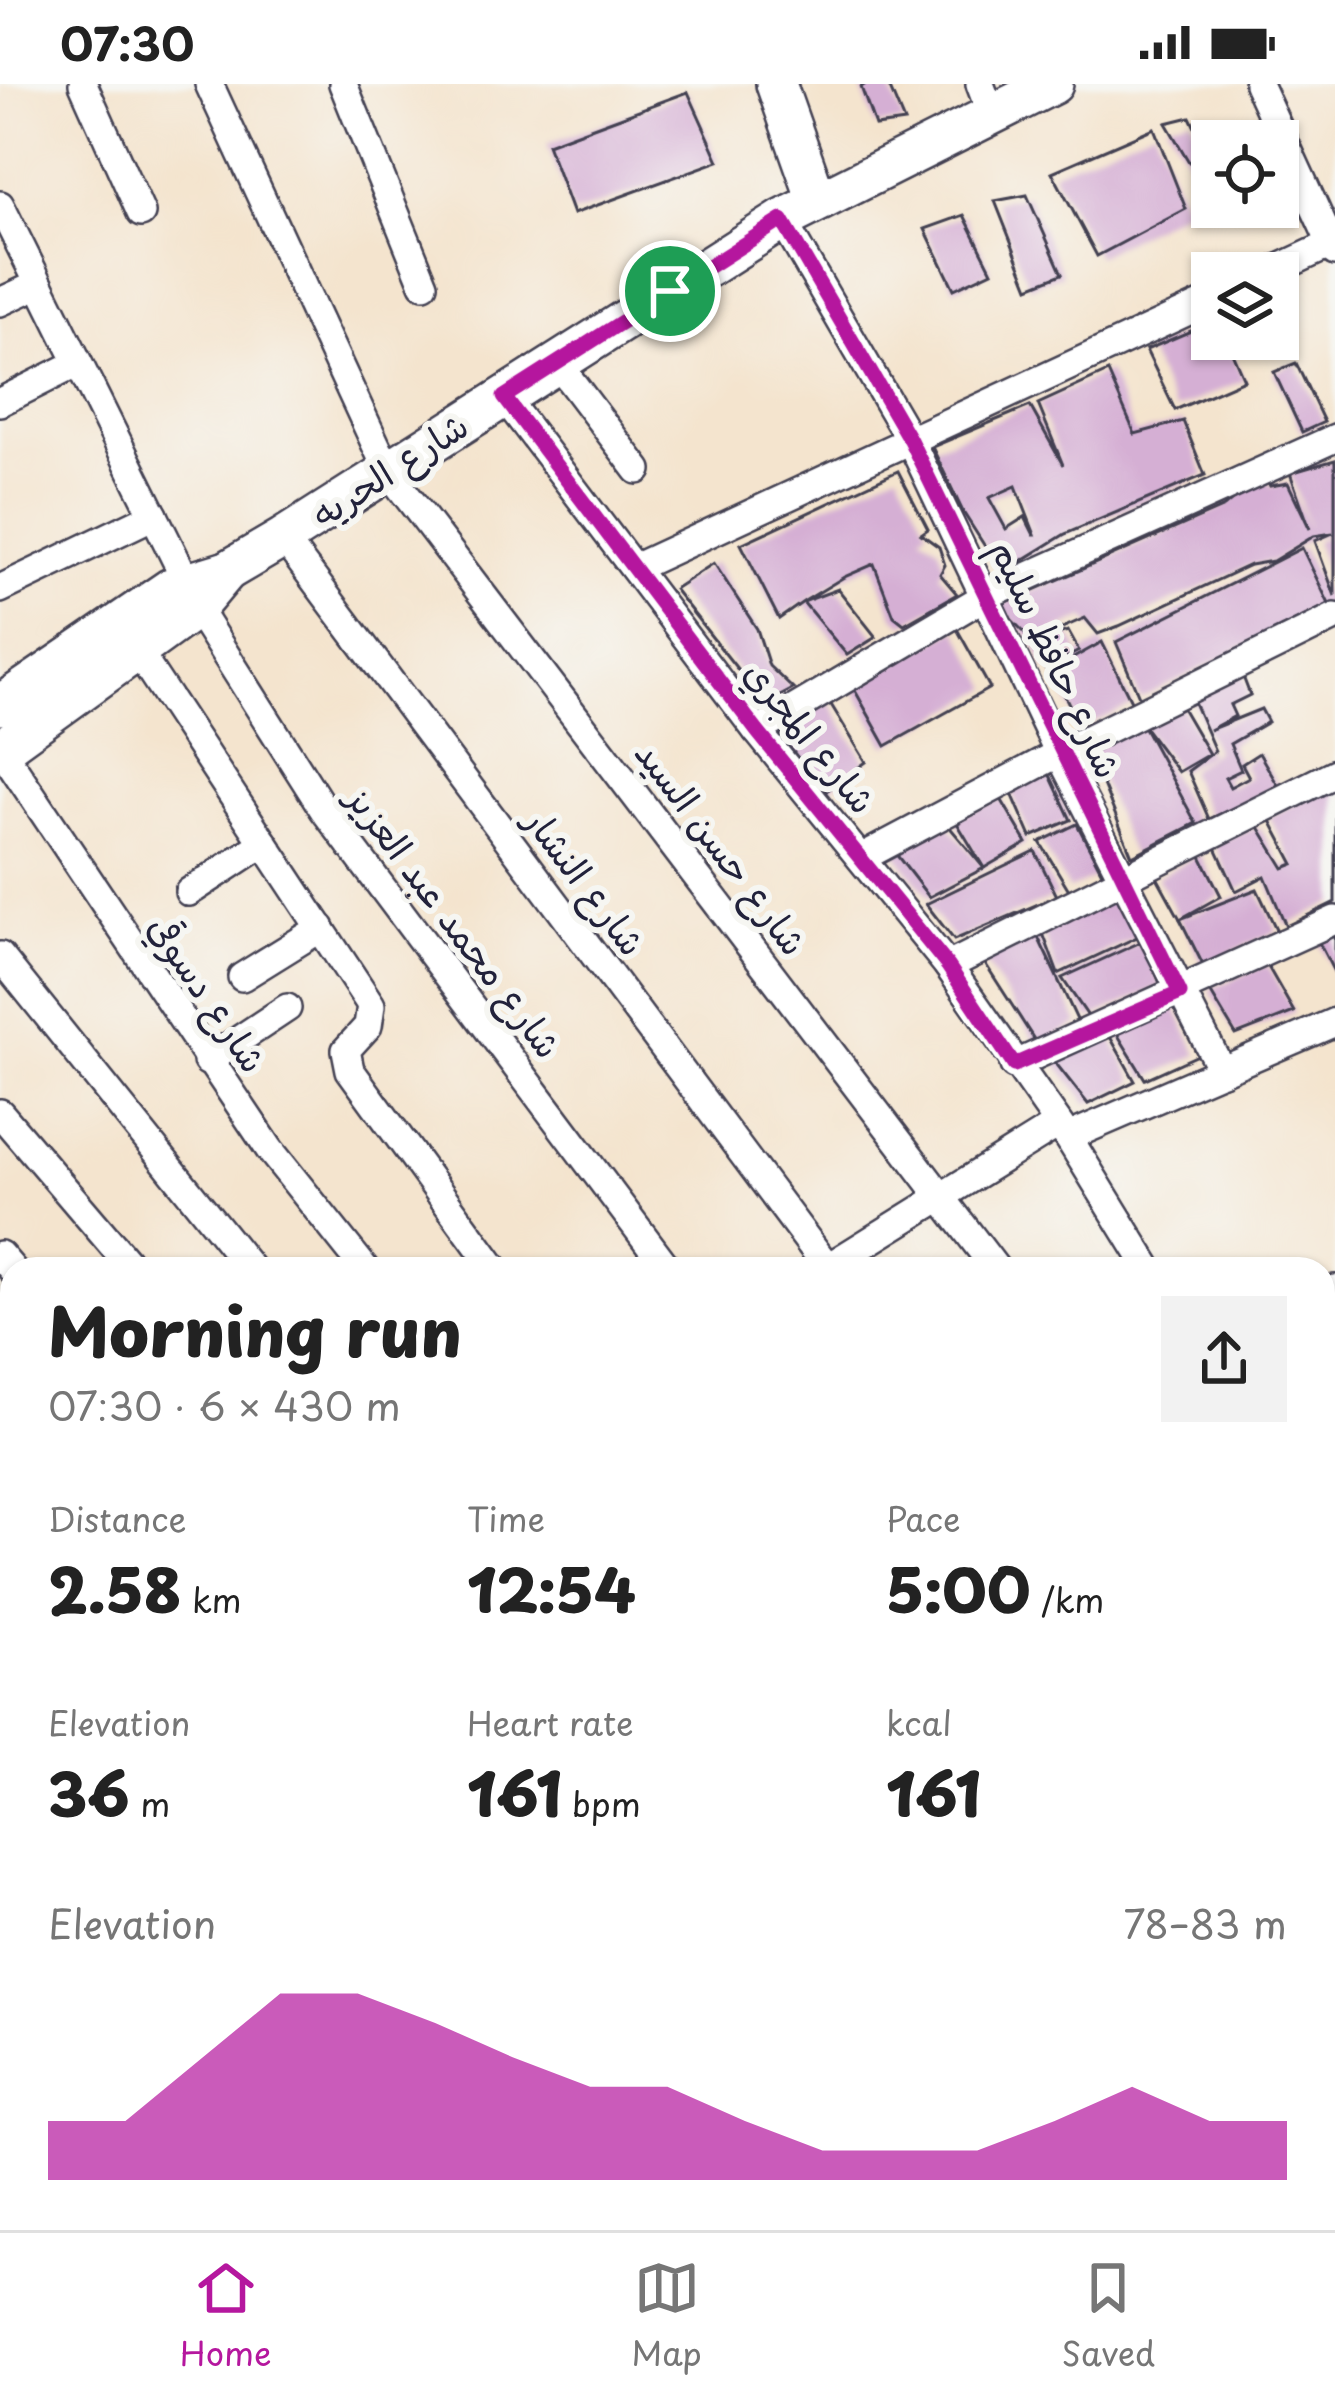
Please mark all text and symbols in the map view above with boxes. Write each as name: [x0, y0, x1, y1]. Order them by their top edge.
text: 07:30: [60, 8, 194, 76]
map controls: [1191, 120, 1299, 360]
button: locate: [1191, 120, 1299, 228]
pin: [619, 240, 721, 342]
button: layers: [1191, 252, 1299, 360]
icon: arrive: [637, 258, 703, 324]
street label: شارع الحريه: [300, 397, 479, 540]
street label: شارع حافظ سليم: [976, 530, 1137, 788]
street label: شارع المجري: [732, 647, 890, 825]
street label: شارع حسن السيد: [623, 728, 822, 966]
street label: شارع محمد عبد العزيز: [332, 771, 576, 1069]
street label: شارع النشار: [511, 793, 660, 967]
street label: شارع دسوقي: [135, 903, 281, 1083]
text: Morning run: [48, 1280, 462, 1379]
button: share: [1161, 1296, 1287, 1422]
text: 07:30 · 6 × 430 m: [48, 1375, 401, 1434]
text: Distance: [48, 1493, 186, 1543]
text: Time: [467, 1493, 545, 1543]
text: Pace: [886, 1493, 960, 1543]
text: 2.58: [48, 1543, 181, 1633]
text: 12:54: [467, 1543, 635, 1633]
text: 5:00: [886, 1543, 1030, 1633]
text: km: [181, 1574, 242, 1624]
text: /km: [1030, 1574, 1104, 1624]
text: Elevation: [48, 1697, 190, 1747]
text: Heart rate: [467, 1697, 634, 1747]
text: kcal: [886, 1697, 952, 1747]
text: 36: [48, 1747, 129, 1837]
text: 161: [467, 1747, 562, 1837]
text: 161: [886, 1747, 981, 1837]
text: m: [129, 1778, 170, 1828]
text: bpm: [562, 1778, 641, 1828]
text: Elevation: [48, 1893, 216, 1952]
text: 78–83 m: [1123, 1893, 1287, 1952]
tab: Home: [180, 2255, 272, 2377]
tab: Map: [631, 2255, 702, 2377]
tab: Saved: [1062, 2255, 1155, 2377]

